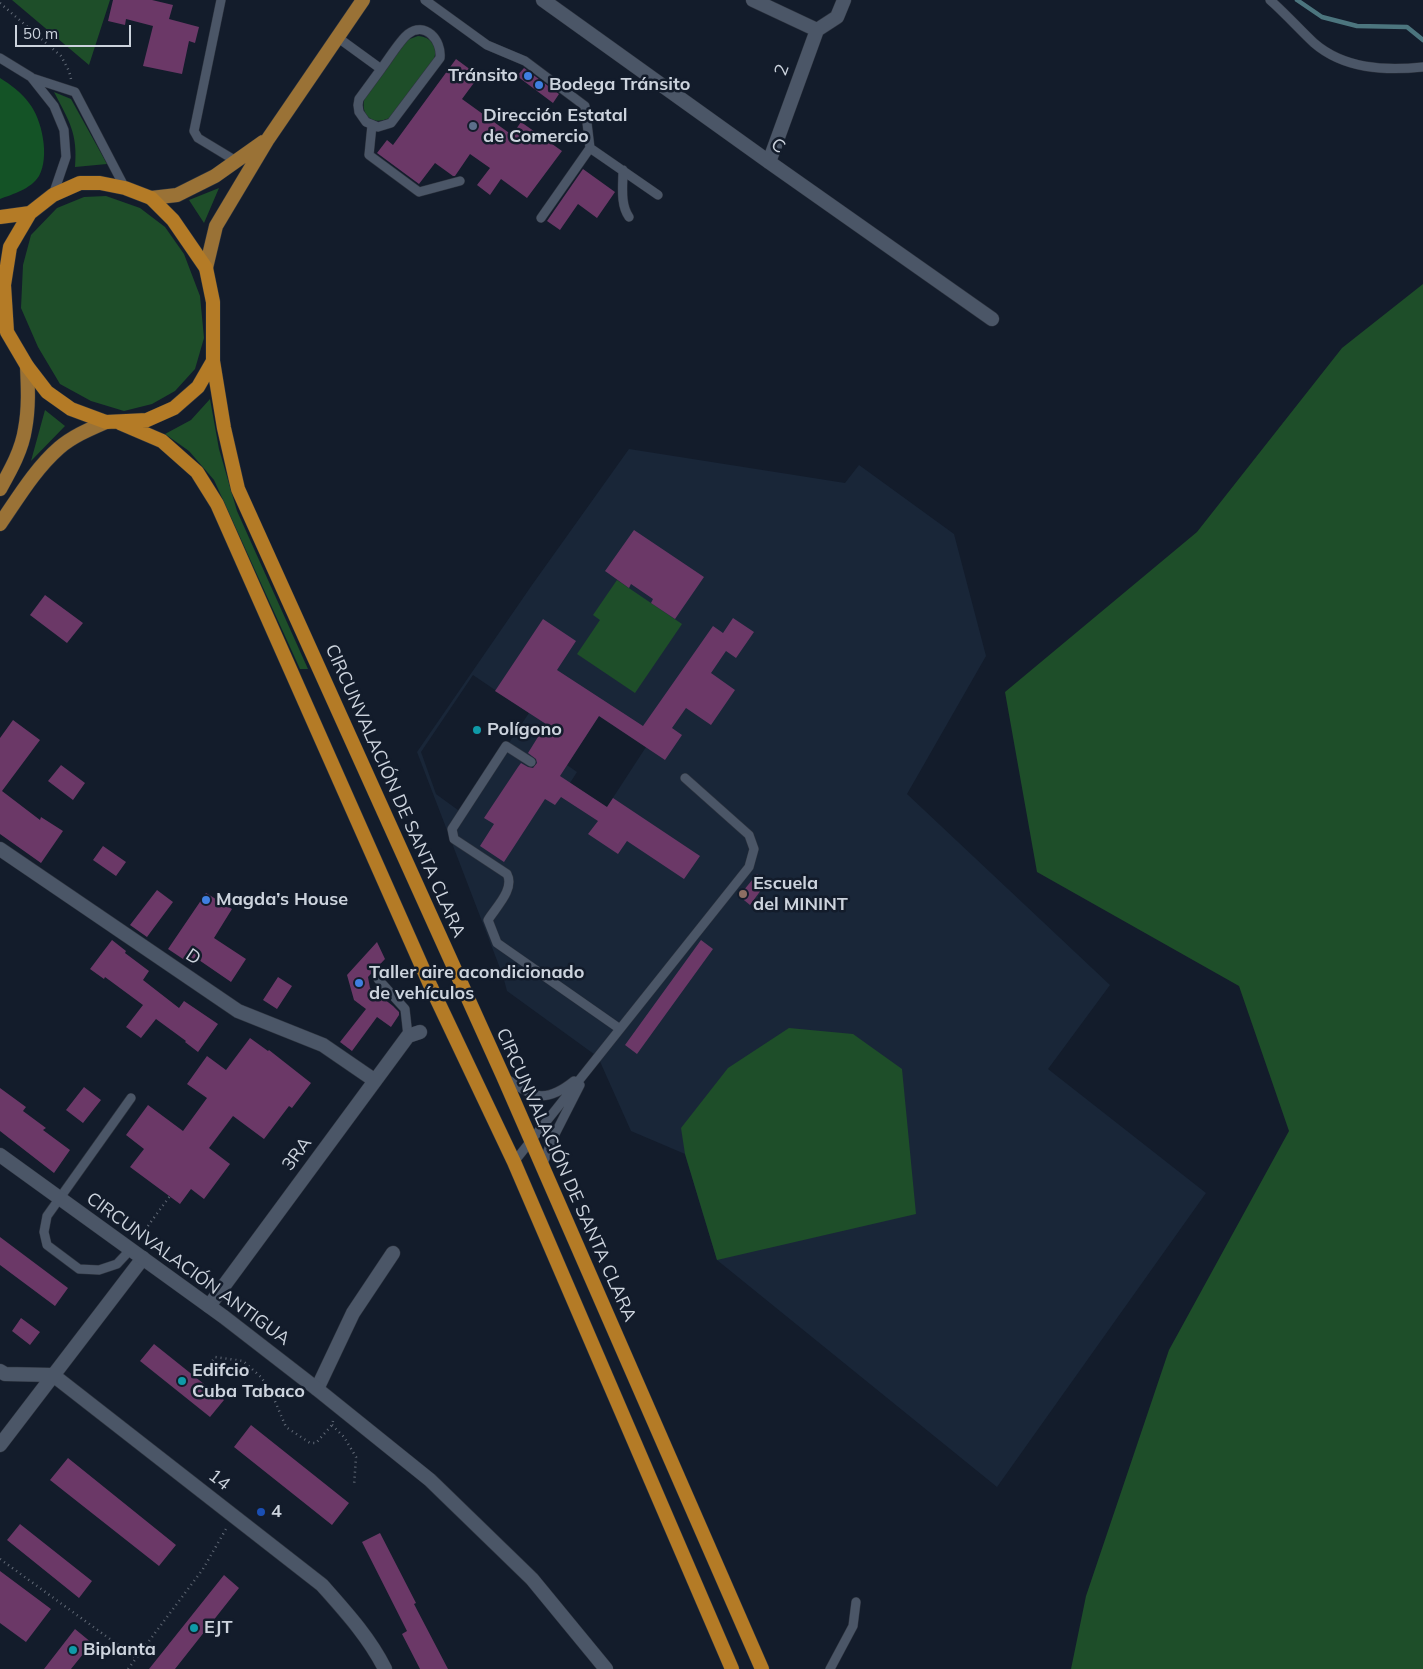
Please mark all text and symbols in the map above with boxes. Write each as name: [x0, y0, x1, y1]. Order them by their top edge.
scale bar: [18, 15, 134, 47]
text: 50 m: [23, 24, 58, 43]
street label: 2: [770, 61, 794, 79]
place label: Tránsito: [448, 65, 518, 87]
marker: Tránsito: [522, 70, 534, 82]
place label: Bodega Tránsito: [549, 74, 690, 96]
marker: Bodega Tránsito: [533, 79, 545, 91]
place label: Dirección Estatal de Comercio: [483, 105, 628, 148]
marker: Dirección Estatal de Comercio: [467, 120, 479, 132]
street label: C: [767, 134, 789, 158]
street label: CIRCUNVALACIÓN DE SANTA CLARA: [320, 641, 470, 941]
place label: Polígono: [487, 719, 562, 741]
marker: Polígono: [471, 724, 483, 736]
place label: Escuela del MININT: [753, 873, 848, 916]
marker: Escuela del MININT: [737, 888, 749, 900]
place label: Magda’s House: [216, 889, 348, 911]
marker: Magda’s House: [200, 894, 212, 906]
street label: D: [181, 944, 205, 970]
place label: Taller aire acondicionado de vehículos: [369, 962, 584, 1004]
marker: Taller aire acondicionado de vehículos: [353, 977, 365, 989]
street label: CIRCUNVALACIÓN DE SANTA CLARA: [491, 1025, 641, 1325]
street label: 3RA: [278, 1133, 316, 1175]
street label: CIRCUNVALACIÓN ANTIGUA: [82, 1188, 294, 1350]
place label: Edifcio Cuba Tabaco: [192, 1360, 305, 1402]
marker: Edifcio Cuba Tabaco: [176, 1375, 188, 1387]
street label: 14: [204, 1465, 234, 1495]
place label: 4: [271, 1501, 282, 1523]
marker: 4: [255, 1506, 267, 1518]
place label: EJT: [204, 1617, 233, 1639]
marker: EJT: [188, 1622, 200, 1634]
place label: Biplanta: [83, 1639, 156, 1661]
marker: Biplanta: [67, 1644, 79, 1656]

